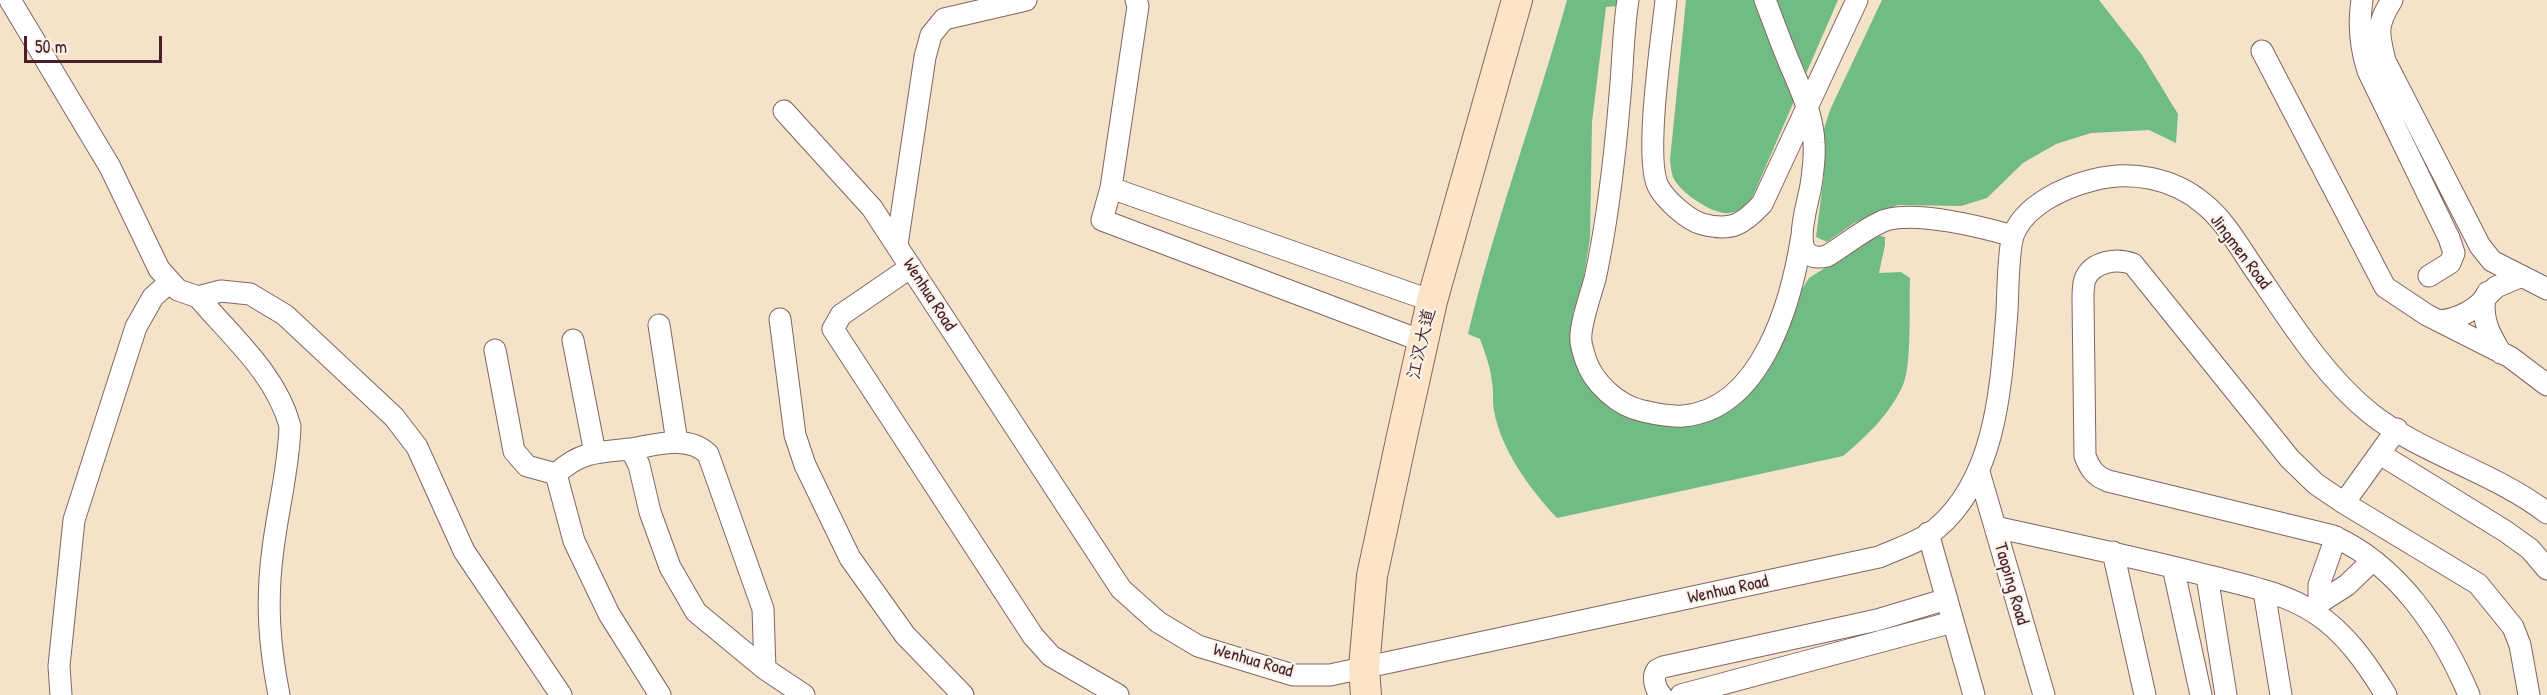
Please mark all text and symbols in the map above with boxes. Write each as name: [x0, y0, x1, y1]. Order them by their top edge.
scale bar: [27, 24, 165, 62]
text: 50 m: [35, 34, 67, 59]
street label: Jingmen Road: [2205, 210, 2275, 294]
street label: Wenhua Road: [898, 255, 960, 335]
street label: 江汉大道: [1403, 306, 1441, 382]
street label: Taoping Road: [1989, 541, 2033, 627]
street label: Wenhua Road: [1686, 571, 1770, 609]
street label: Wenhua Road: [1211, 639, 1295, 683]

